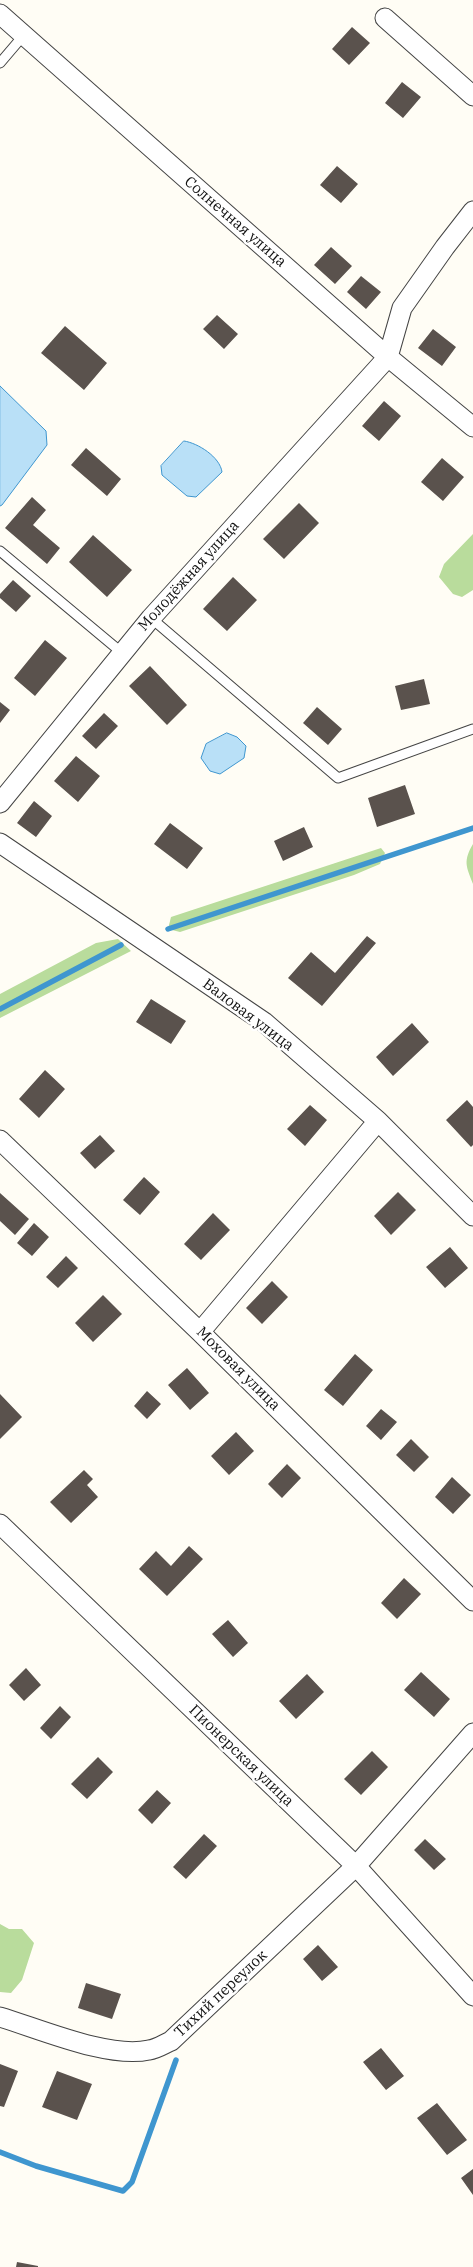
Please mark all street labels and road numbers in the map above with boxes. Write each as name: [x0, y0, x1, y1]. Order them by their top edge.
street label: Солнечная улица: [180, 173, 290, 271]
street label: Молодёжная улица: [135, 517, 243, 635]
street label: Валовая улица: [199, 975, 297, 1055]
street label: Моховая улица: [192, 1323, 284, 1415]
street label: Пионерская улица: [185, 1701, 297, 1811]
street label: Тихий переулок: [171, 1947, 271, 2041]

